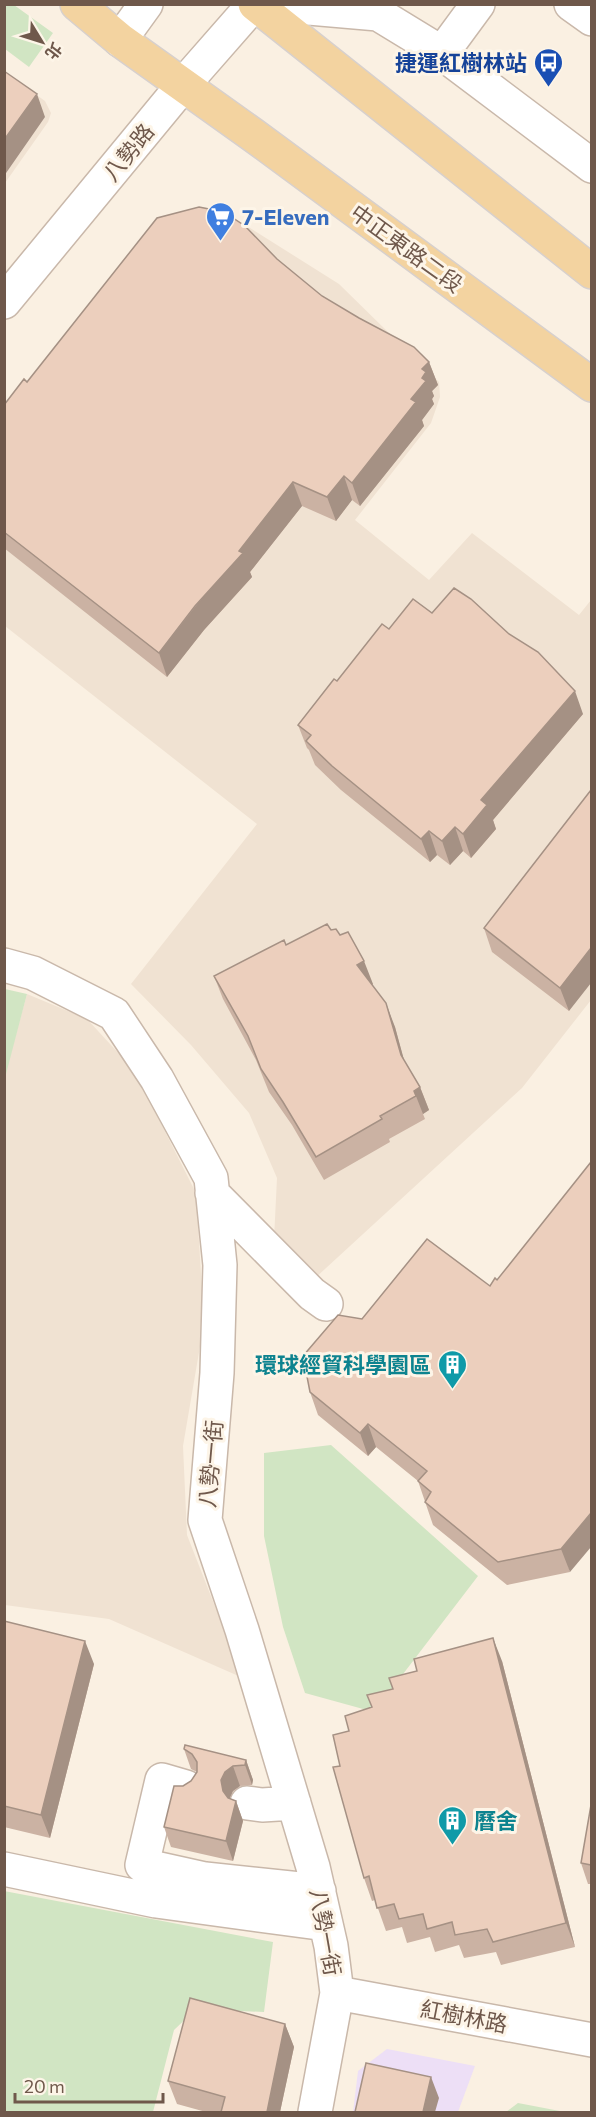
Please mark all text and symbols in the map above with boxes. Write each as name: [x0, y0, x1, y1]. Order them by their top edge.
north arrow: [12, 12, 72, 72]
text: 北: [42, 39, 67, 64]
bus stop icon: 捷運紅樹林站: [532, 46, 564, 88]
place label: 捷運紅樹林站: [395, 49, 527, 76]
street label: 八勢路: [97, 118, 159, 186]
street label: 中正東路二段: [346, 198, 468, 298]
supermarket icon: 7-Eleven: [205, 200, 237, 242]
place label: 7-Eleven: [242, 203, 330, 230]
building icon: 環球經貿科學園區: [436, 1348, 468, 1390]
place label: 環球經貿科學園區: [255, 1351, 431, 1378]
street label: 八勢一街: [193, 1419, 227, 1509]
building icon: 曆舍: [437, 1804, 469, 1846]
place label: 曆舍: [474, 1807, 518, 1834]
street label: 八勢一街: [305, 1886, 347, 1978]
street label: 紅樹林路: [418, 1994, 510, 2038]
scale bar: [15, 2066, 164, 2104]
text: 20 m: [24, 2075, 65, 2097]

